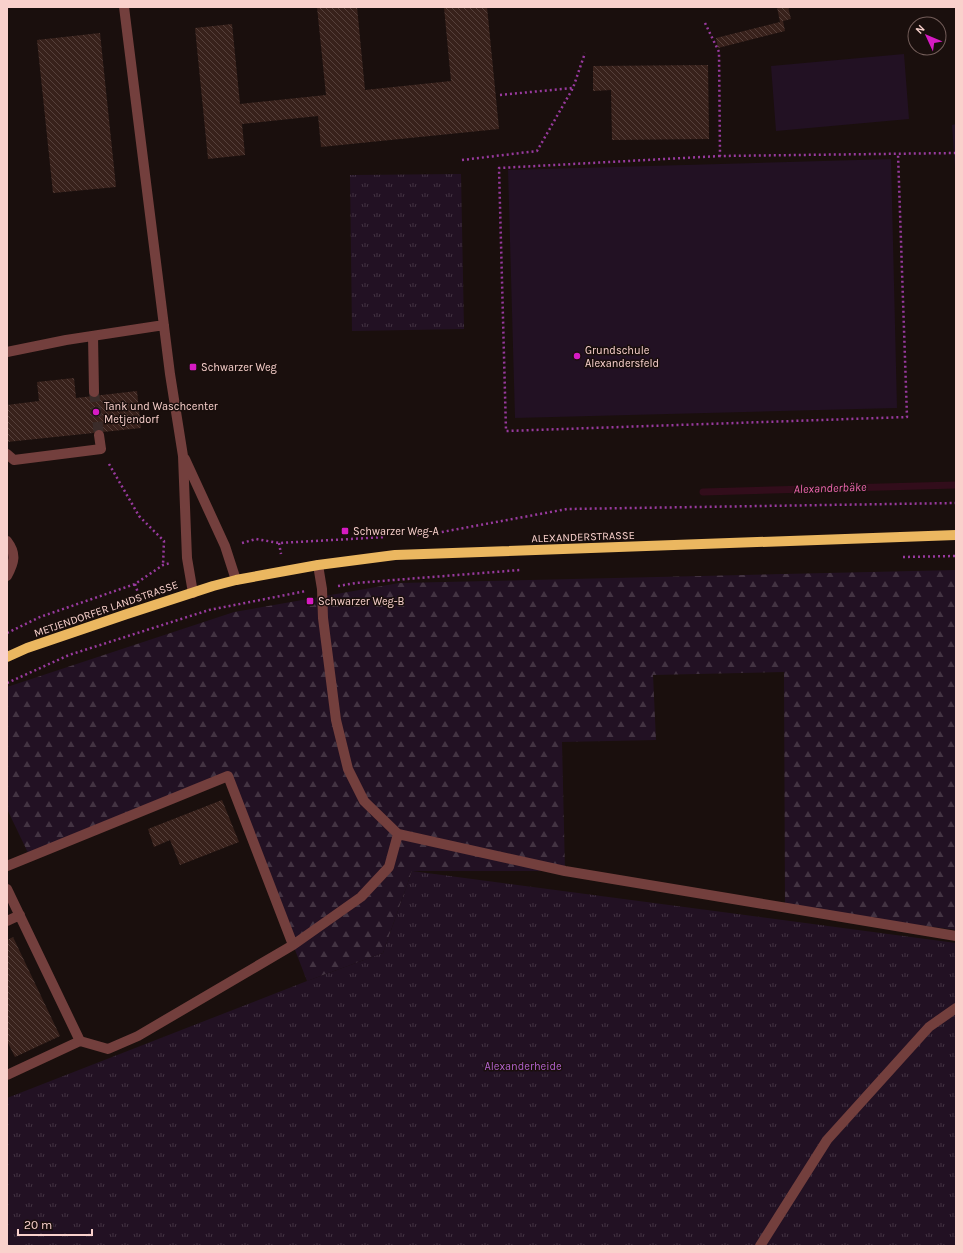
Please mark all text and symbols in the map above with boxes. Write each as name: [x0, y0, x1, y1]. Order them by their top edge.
north arrow: [907, 16, 947, 56]
text: N: [913, 22, 928, 37]
place label: Grundschule Alexandersfeld: [585, 344, 659, 370]
marker: Grundschule Alexandersfeld: [572, 351, 582, 361]
place label: Schwarzer Weg: [201, 361, 278, 374]
marker: Schwarzer Weg: [188, 362, 198, 372]
place label: Tank und Waschcenter Metjendorf: [104, 400, 218, 426]
marker: Tank und Waschcenter Metjendorf: [91, 407, 101, 417]
water label: Alexanderbäke: [793, 480, 867, 496]
place label: Schwarzer Weg-A: [353, 525, 440, 538]
marker: Schwarzer Weg-A: [340, 526, 350, 536]
street label: ALEXANDERSTRASSE: [531, 529, 635, 545]
street label: METJENDORFER LANDSTRASSE: [32, 578, 180, 640]
place label: Schwarzer Weg-B: [318, 595, 405, 608]
marker: Schwarzer Weg-B: [305, 596, 315, 606]
park label: Alexanderheide: [484, 1060, 562, 1073]
scale bar: [18, 1211, 92, 1237]
text: 20 m: [24, 1218, 52, 1232]

